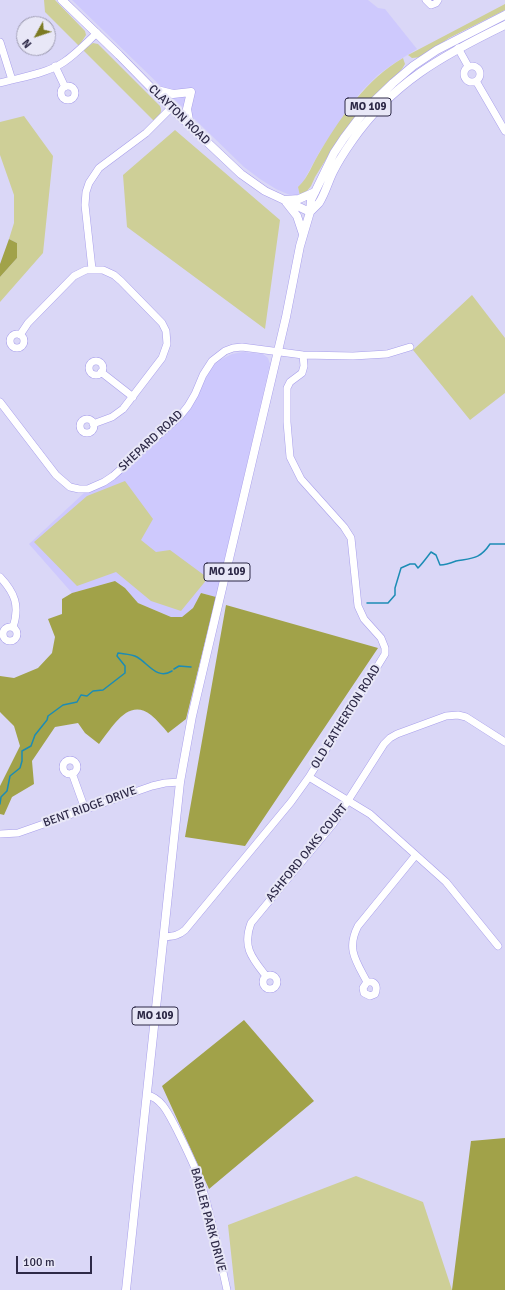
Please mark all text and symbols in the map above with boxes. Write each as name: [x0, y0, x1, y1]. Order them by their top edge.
north arrow: [16, 16, 56, 56]
text: N: [20, 36, 35, 51]
street label: CLAYTON ROAD: [145, 82, 213, 148]
road number: MO 109: [345, 98, 391, 116]
street label: SHEPARD ROAD: [116, 408, 186, 474]
road number: MO 109: [204, 563, 250, 581]
street label: OLD EATHERTON ROAD: [308, 662, 384, 772]
street label: BENT RIDGE DRIVE: [41, 783, 139, 831]
street label: ASHFORD OAKS COURT: [263, 801, 351, 905]
road number: MO 109: [132, 1007, 178, 1025]
street label: BABLER PARK DRIVE: [187, 1166, 229, 1274]
scale bar: [18, 1248, 94, 1274]
text: 100 m: [23, 1255, 55, 1270]

